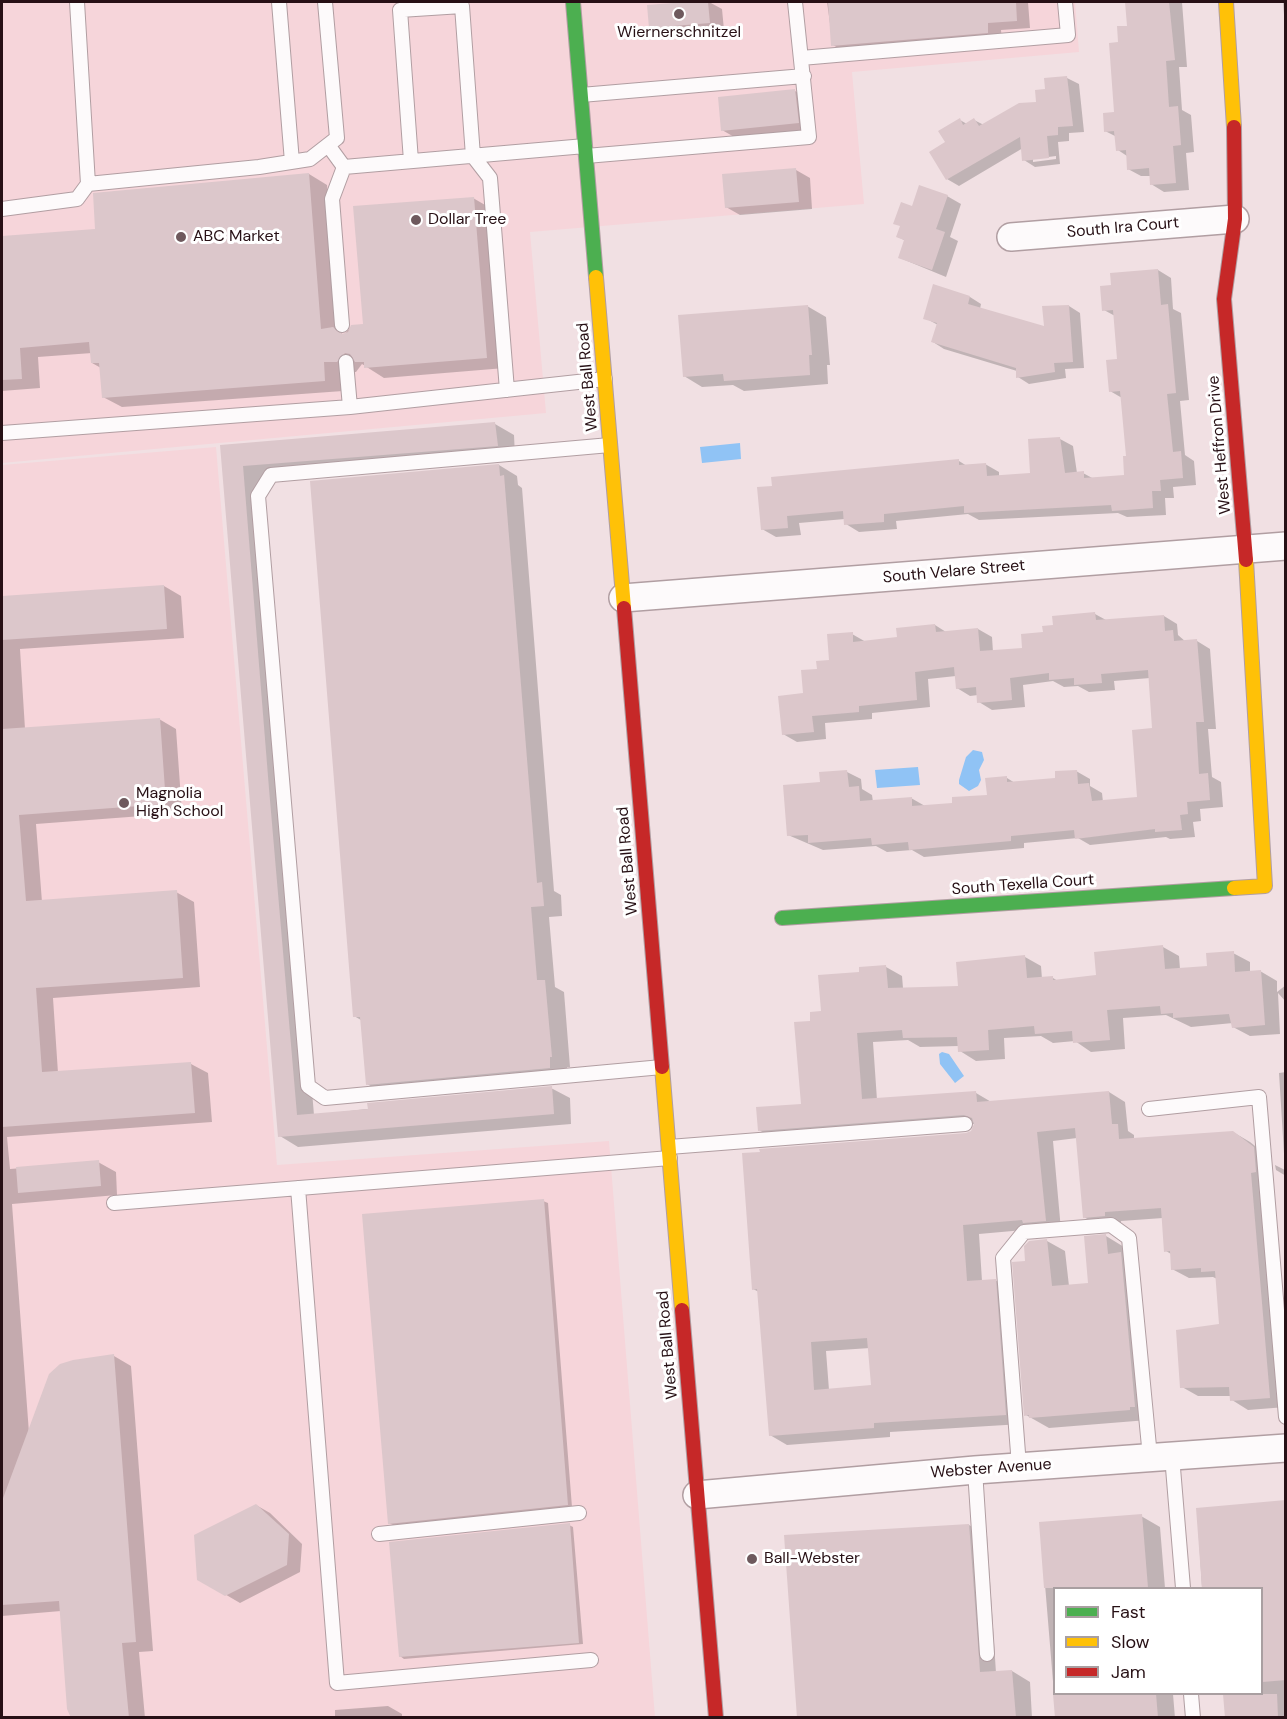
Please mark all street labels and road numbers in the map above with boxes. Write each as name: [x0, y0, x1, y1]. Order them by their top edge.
street label: South Ira Court: [1066, 214, 1180, 242]
street label: West Ball Road: [574, 322, 602, 432]
street label: West Heffron Drive: [1204, 375, 1236, 515]
street label: South Velare Street: [882, 556, 1026, 588]
street label: West Ball Road: [614, 806, 642, 916]
street label: South Texella Court: [951, 870, 1095, 900]
street label: West Ball Road: [654, 1290, 682, 1400]
street label: Webster Avenue: [930, 1455, 1052, 1483]

